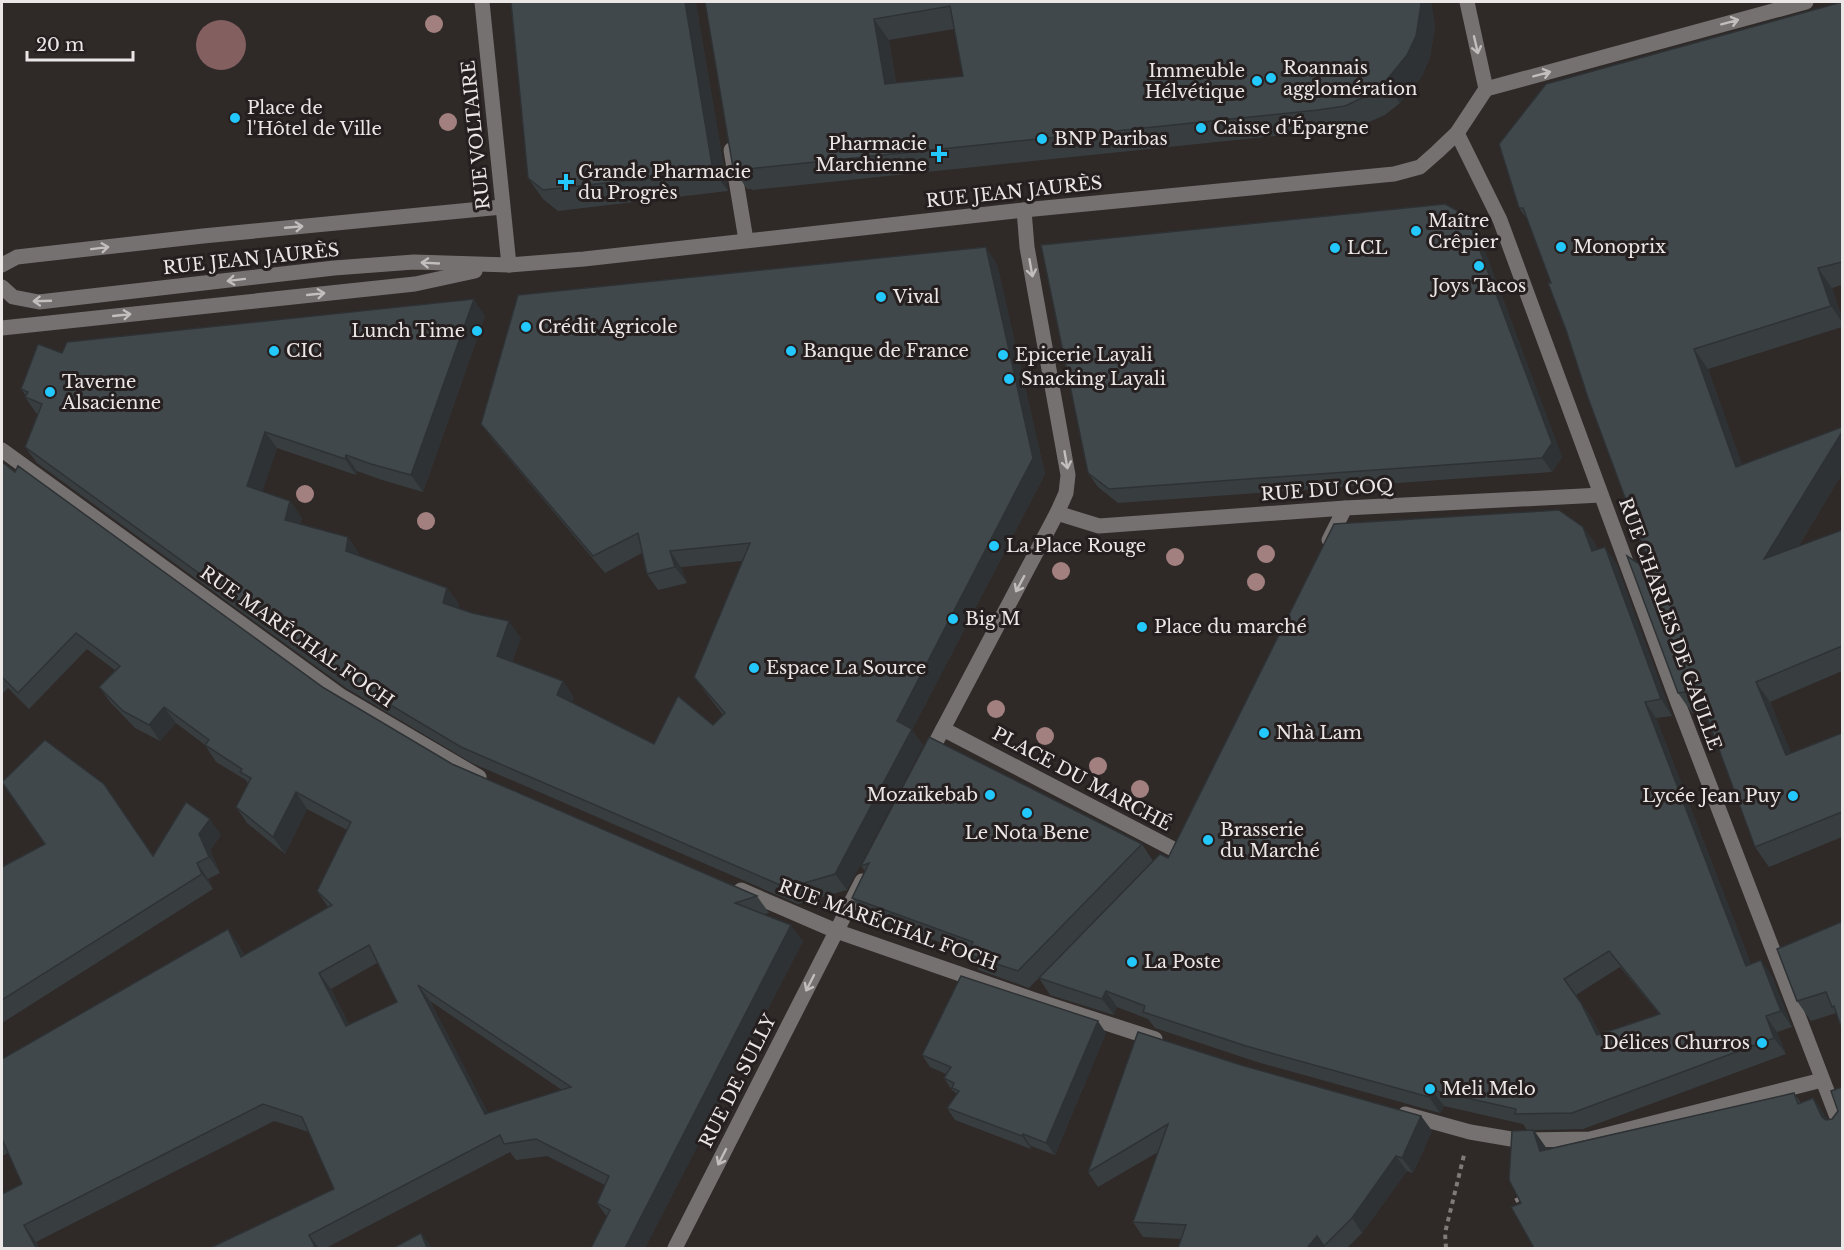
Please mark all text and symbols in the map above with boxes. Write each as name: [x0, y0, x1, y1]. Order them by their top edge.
one-way arrow: [1720, 16, 1739, 28]
scale bar: [27, 24, 134, 62]
text: 20 m: [36, 34, 84, 56]
one-way arrow: [1470, 35, 1482, 54]
place label: Roannais agglomération: [1283, 57, 1417, 100]
street label: RUE VOLTAIRE: [457, 59, 495, 211]
place label: Immeuble Hélvétique: [1145, 60, 1245, 103]
one-way arrow: [1532, 68, 1551, 80]
marker: Roannais agglomération: [1264, 71, 1278, 85]
marker: Immeuble Hélvétique: [1250, 74, 1264, 88]
place label: Place de l'Hôtel de Ville: [247, 97, 382, 140]
marker: Place de l'Hôtel de Ville: [228, 111, 242, 125]
place label: Caisse d'Épargne: [1213, 116, 1369, 139]
marker: Caisse d'Épargne: [1194, 121, 1208, 135]
place label: BNP Paribas: [1054, 128, 1168, 150]
marker: BNP Paribas: [1035, 132, 1049, 146]
place label: Pharmacie Marchienne: [815, 133, 927, 176]
marker: Pharmacie Marchienne: [932, 147, 946, 161]
place label: Grande Pharmacie du Progrès: [578, 161, 751, 204]
street label: RUE JEAN JAURÈS: [924, 171, 1103, 212]
marker: Grande Pharmacie du Progrès: [559, 175, 573, 189]
place label: Maître Crêpier: [1428, 210, 1499, 253]
one-way arrow: [283, 221, 303, 232]
marker: Maître Crêpier: [1409, 224, 1423, 238]
place label: Monoprix: [1573, 236, 1666, 258]
place label: LCL: [1347, 237, 1388, 259]
street label: RUE JEAN JAURÈS: [161, 238, 340, 279]
marker: Monoprix: [1554, 240, 1568, 254]
marker: LCL: [1328, 241, 1342, 255]
one-way arrow: [89, 242, 109, 253]
one-way arrow: [420, 257, 440, 268]
one-way arrow: [1025, 257, 1036, 277]
marker: Joys Tacos: [1472, 259, 1486, 273]
one-way arrow: [226, 274, 246, 285]
place label: Joys Tacos: [1430, 275, 1526, 297]
place label: Vival: [892, 286, 940, 308]
one-way arrow: [306, 289, 326, 300]
marker: Vival: [874, 290, 888, 304]
one-way arrow: [33, 295, 53, 307]
one-way arrow: [112, 309, 132, 320]
place label: Crédit Agricole: [538, 316, 678, 338]
place label: Lunch Time: [351, 320, 465, 342]
marker: Crédit Agricole: [519, 320, 533, 334]
marker: Lunch Time: [470, 324, 484, 338]
place label: CIC: [286, 340, 322, 362]
place label: Banque de France: [803, 340, 969, 362]
marker: CIC: [267, 344, 281, 358]
marker: Banque de France: [784, 344, 798, 358]
place label: Epicerie Layali: [1015, 344, 1153, 366]
marker: Epicerie Layali: [996, 348, 1010, 362]
place label: Snacking Layali: [1021, 368, 1166, 390]
place label: Taverne Alsacienne: [61, 371, 161, 414]
marker: Snacking Layali: [1002, 372, 1016, 386]
marker: Taverne Alsacienne: [43, 385, 57, 399]
one-way arrow: [1061, 449, 1072, 469]
street label: RUE DU COQ: [1260, 474, 1394, 506]
street label: RUE CHARLES DE GAULLE: [1614, 495, 1726, 753]
place label: La Place Rouge: [1006, 535, 1146, 557]
marker: La Place Rouge: [987, 539, 1001, 553]
street label: RUE MARÉCHAL FOCH: [196, 561, 399, 712]
one-way arrow: [1014, 574, 1025, 592]
place label: Big M: [965, 608, 1020, 630]
marker: Big M: [946, 612, 960, 626]
place label: Place du marché: [1154, 616, 1307, 638]
marker: Place du marché: [1135, 620, 1149, 634]
place label: Espace La Source: [766, 657, 926, 679]
marker: Espace La Source: [747, 661, 761, 675]
street label: PLACE DU MARCHÉ: [989, 722, 1176, 836]
place label: Nhà Lam: [1276, 722, 1362, 744]
marker: Nhà Lam: [1257, 726, 1271, 740]
place label: Mozaïkebab: [867, 784, 978, 806]
place label: Lycée Jean Puy: [1642, 785, 1781, 807]
marker: Mozaïkebab: [983, 788, 997, 802]
marker: Lycée Jean Puy: [1786, 789, 1800, 803]
marker: Le Nota Bene: [1020, 806, 1034, 820]
place label: Brasserie du Marché: [1220, 819, 1320, 862]
place label: Le Nota Bene: [965, 822, 1089, 844]
marker: Brasserie du Marché: [1201, 833, 1215, 847]
street label: RUE MARÉCHAL FOCH: [776, 874, 1001, 975]
place label: La Poste: [1144, 951, 1221, 973]
marker: La Poste: [1125, 955, 1139, 969]
one-way arrow: [804, 974, 816, 991]
street label: RUE DE SULLY: [695, 1010, 781, 1151]
place label: Délices Churros: [1603, 1032, 1750, 1054]
marker: Délices Churros: [1755, 1036, 1769, 1050]
place label: Meli Melo: [1442, 1078, 1536, 1100]
marker: Meli Melo: [1423, 1082, 1437, 1096]
one-way arrow: [715, 1147, 727, 1165]

